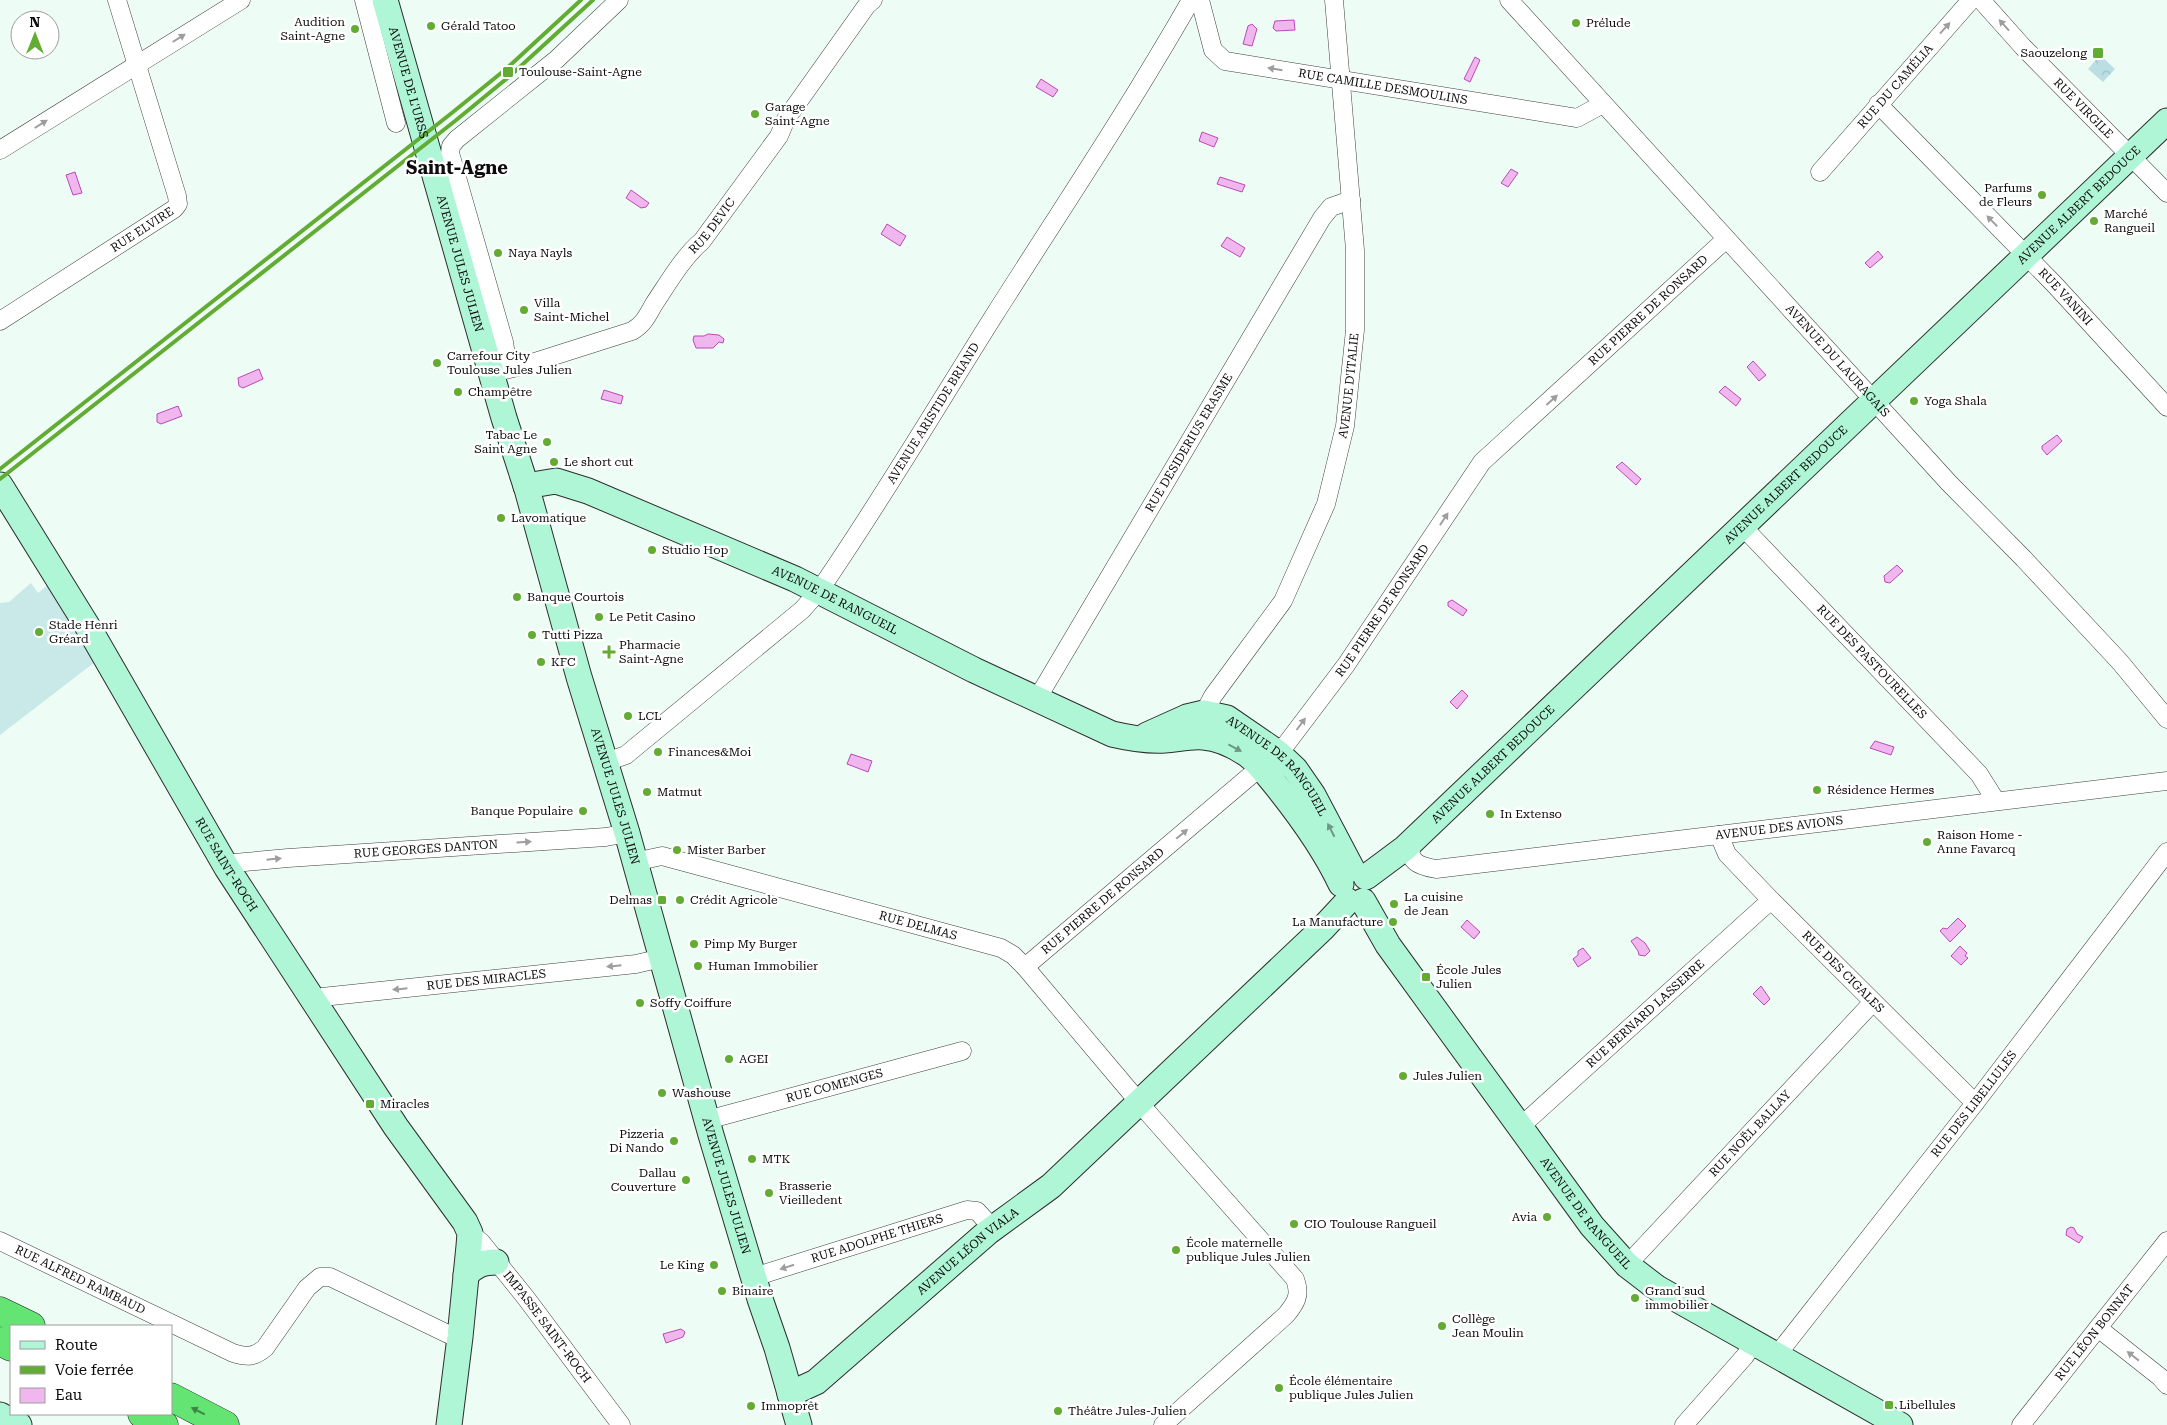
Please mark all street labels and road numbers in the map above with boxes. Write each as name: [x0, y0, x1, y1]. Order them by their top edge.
street label: AVENUE DE L'URSS: [386, 25, 431, 140]
street label: RUE DU CAMÉLIA: [1855, 41, 1936, 131]
street label: RUE CAMILLE DESMOULINS: [1297, 66, 1469, 107]
street label: RUE VIRGILE: [2051, 75, 2116, 141]
street label: AVENUE ALBERT BEDOUCE: [2014, 143, 2143, 267]
street label: AVENUE JULES JULIEN: [434, 193, 486, 334]
street label: RUE DEVIC: [686, 195, 738, 257]
street label: RUE ELVIRE: [108, 204, 176, 255]
street label: RUE PIERRE DE RONSARD: [1586, 252, 1711, 368]
street label: RUE VANINI: [2036, 265, 2096, 328]
street label: AVENUE DU LAURAGAIS: [1783, 302, 1892, 420]
street label: AVENUE D'ITALIE: [1335, 333, 1362, 440]
street label: AVENUE ARISTIDE BRIAND: [884, 340, 982, 486]
street label: RUE DESIDERIUS ERASME: [1142, 371, 1235, 515]
street label: AVENUE ALBERT BEDOUCE: [1721, 423, 1850, 547]
street label: RUE PIERRE DE RONSARD: [1333, 542, 1432, 680]
street label: AVENUE DE RANGUEIL: [770, 563, 900, 637]
street label: RUE DES PASTOURELLES: [1814, 602, 1930, 722]
street label: AVENUE ALBERT BEDOUCE: [1428, 702, 1557, 826]
street label: AVENUE DE RANGUEIL: [1224, 713, 1330, 818]
street label: AVENUE JULES JULIEN: [588, 726, 643, 866]
street label: AVENUE DES AVIONS: [1715, 813, 1844, 842]
street label: RUE SAINT-ROCH: [192, 815, 261, 914]
street label: RUE GEORGES DANTON: [353, 837, 499, 861]
street label: RUE PIERRE DE RONSARD: [1039, 845, 1167, 957]
street label: RUE DELMAS: [877, 908, 959, 943]
street label: RUE DES CIGALES: [1799, 928, 1887, 1015]
street label: RUE BERNARD LASSERRE: [1583, 957, 1707, 1071]
street label: RUE DES MIRACLES: [426, 966, 547, 993]
street label: RUE DES LIBELLULES: [1928, 1048, 2019, 1160]
street label: RUE COMENGES: [784, 1066, 884, 1105]
street label: RUE NOËL BALLAY: [1706, 1087, 1794, 1180]
street label: AVENUE JULES JULIEN: [699, 1116, 753, 1256]
street label: AVENUE DE RANGUEIL: [1537, 1154, 1634, 1272]
street label: AVENUE LÉON VIALA: [914, 1205, 1022, 1298]
street label: RUE ADOLPHE THIERS: [809, 1211, 945, 1266]
street label: RUE ALFRED RAMBAUD: [13, 1242, 148, 1317]
street label: IMPASSE SAINT-ROCH: [500, 1268, 594, 1386]
street label: RUE LÉON BONNAT: [2052, 1282, 2137, 1383]

